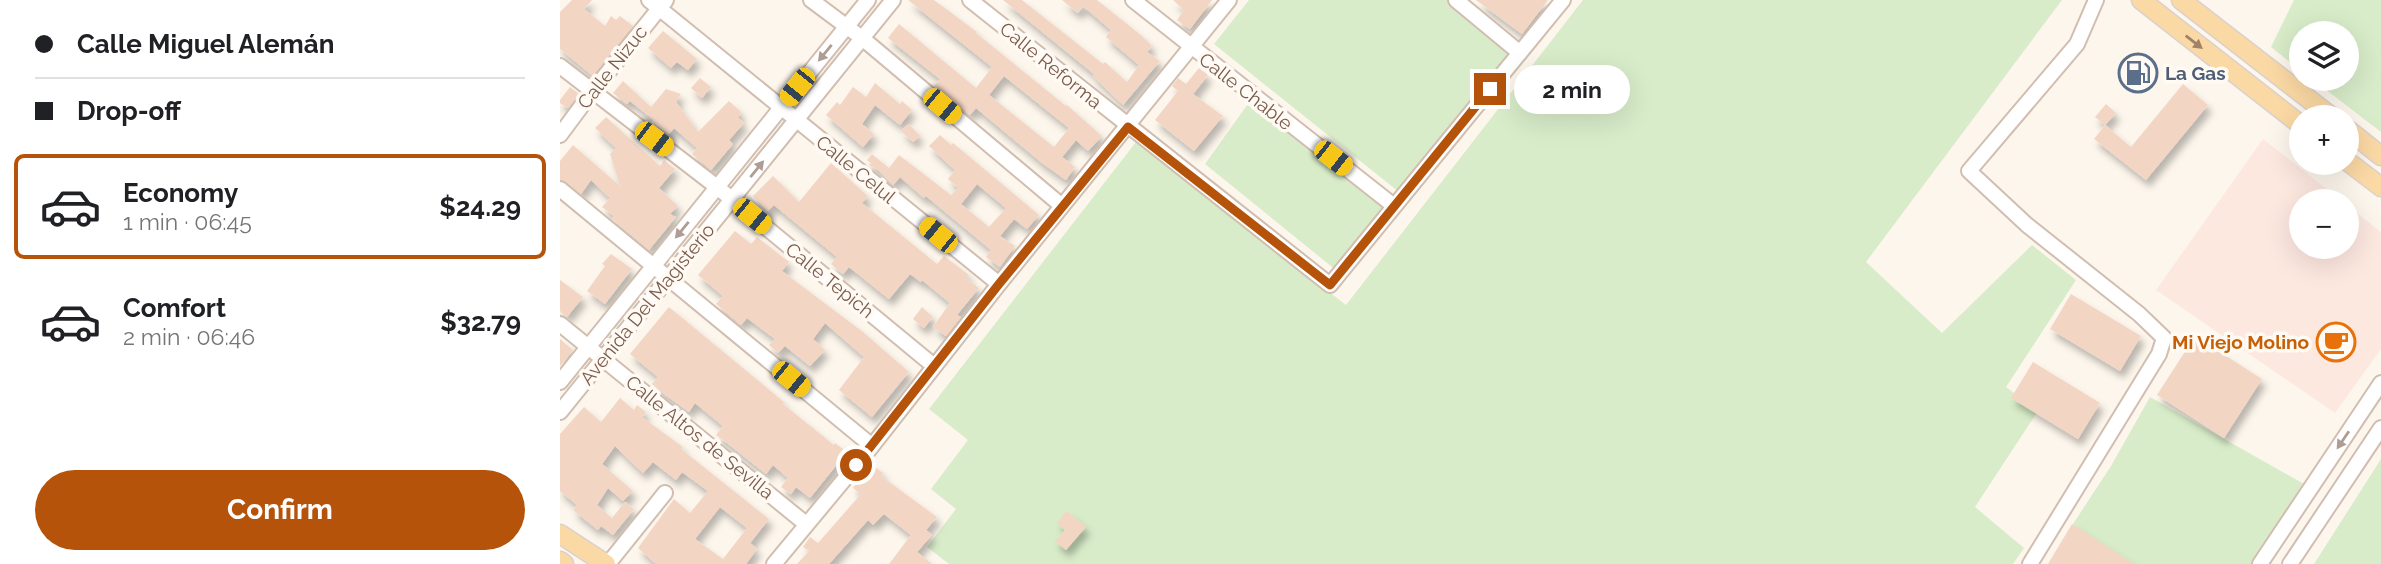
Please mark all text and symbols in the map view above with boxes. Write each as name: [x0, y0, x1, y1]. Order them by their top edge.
street label: Calle Reforma: [996, 17, 1106, 113]
street label: Calle Nizuc: [573, 21, 651, 113]
map controls: [2289, 21, 2359, 259]
button: layers: [2289, 21, 2359, 91]
text: Calle Miguel Alemán: [77, 29, 334, 59]
one-way arrow: [2185, 34, 2203, 49]
one-way arrow: [818, 45, 833, 62]
street label: Calle Chable: [1195, 48, 1297, 134]
fuel station icon: La Gas: [2117, 52, 2159, 94]
place label: La Gas: [2165, 62, 2226, 84]
car: [776, 64, 819, 110]
callout: 2 min: [1514, 64, 1630, 114]
route end: [1474, 73, 1506, 105]
text: 2 min: [1542, 76, 1602, 103]
car: [920, 84, 965, 128]
text: Drop-off: [77, 96, 181, 126]
button: +: [2289, 105, 2359, 175]
car: [631, 118, 678, 160]
street label: Calle Celul: [812, 130, 901, 208]
car: [1310, 137, 1357, 179]
one-way arrow: [749, 160, 764, 178]
icon: car: [39, 175, 102, 238]
text: Economy: [123, 178, 238, 208]
button: −: [2289, 189, 2359, 259]
text: $24.29: [439, 192, 521, 222]
car: [730, 195, 775, 237]
text: 1 min · 06:45: [123, 208, 252, 235]
car: [916, 214, 961, 256]
street label: Avenida Del Magisterio: [575, 219, 719, 389]
one-way arrow: [675, 221, 690, 239]
street label: Calle Tepich: [781, 238, 879, 322]
icon: car: [39, 290, 102, 353]
text: Comfort: [123, 293, 226, 323]
text: $32.79: [440, 307, 521, 337]
cafe icon: Mi Viejo Molino: [2315, 321, 2357, 363]
text: 2 min · 06:46: [123, 323, 255, 350]
place label: Mi Viejo Molino: [2172, 331, 2309, 353]
car: [769, 358, 814, 400]
street label: Calle Altos de Sevilla: [622, 371, 778, 503]
one-way arrow: [2336, 431, 2350, 449]
route start: [840, 449, 872, 481]
button: Confirm: [35, 470, 525, 550]

